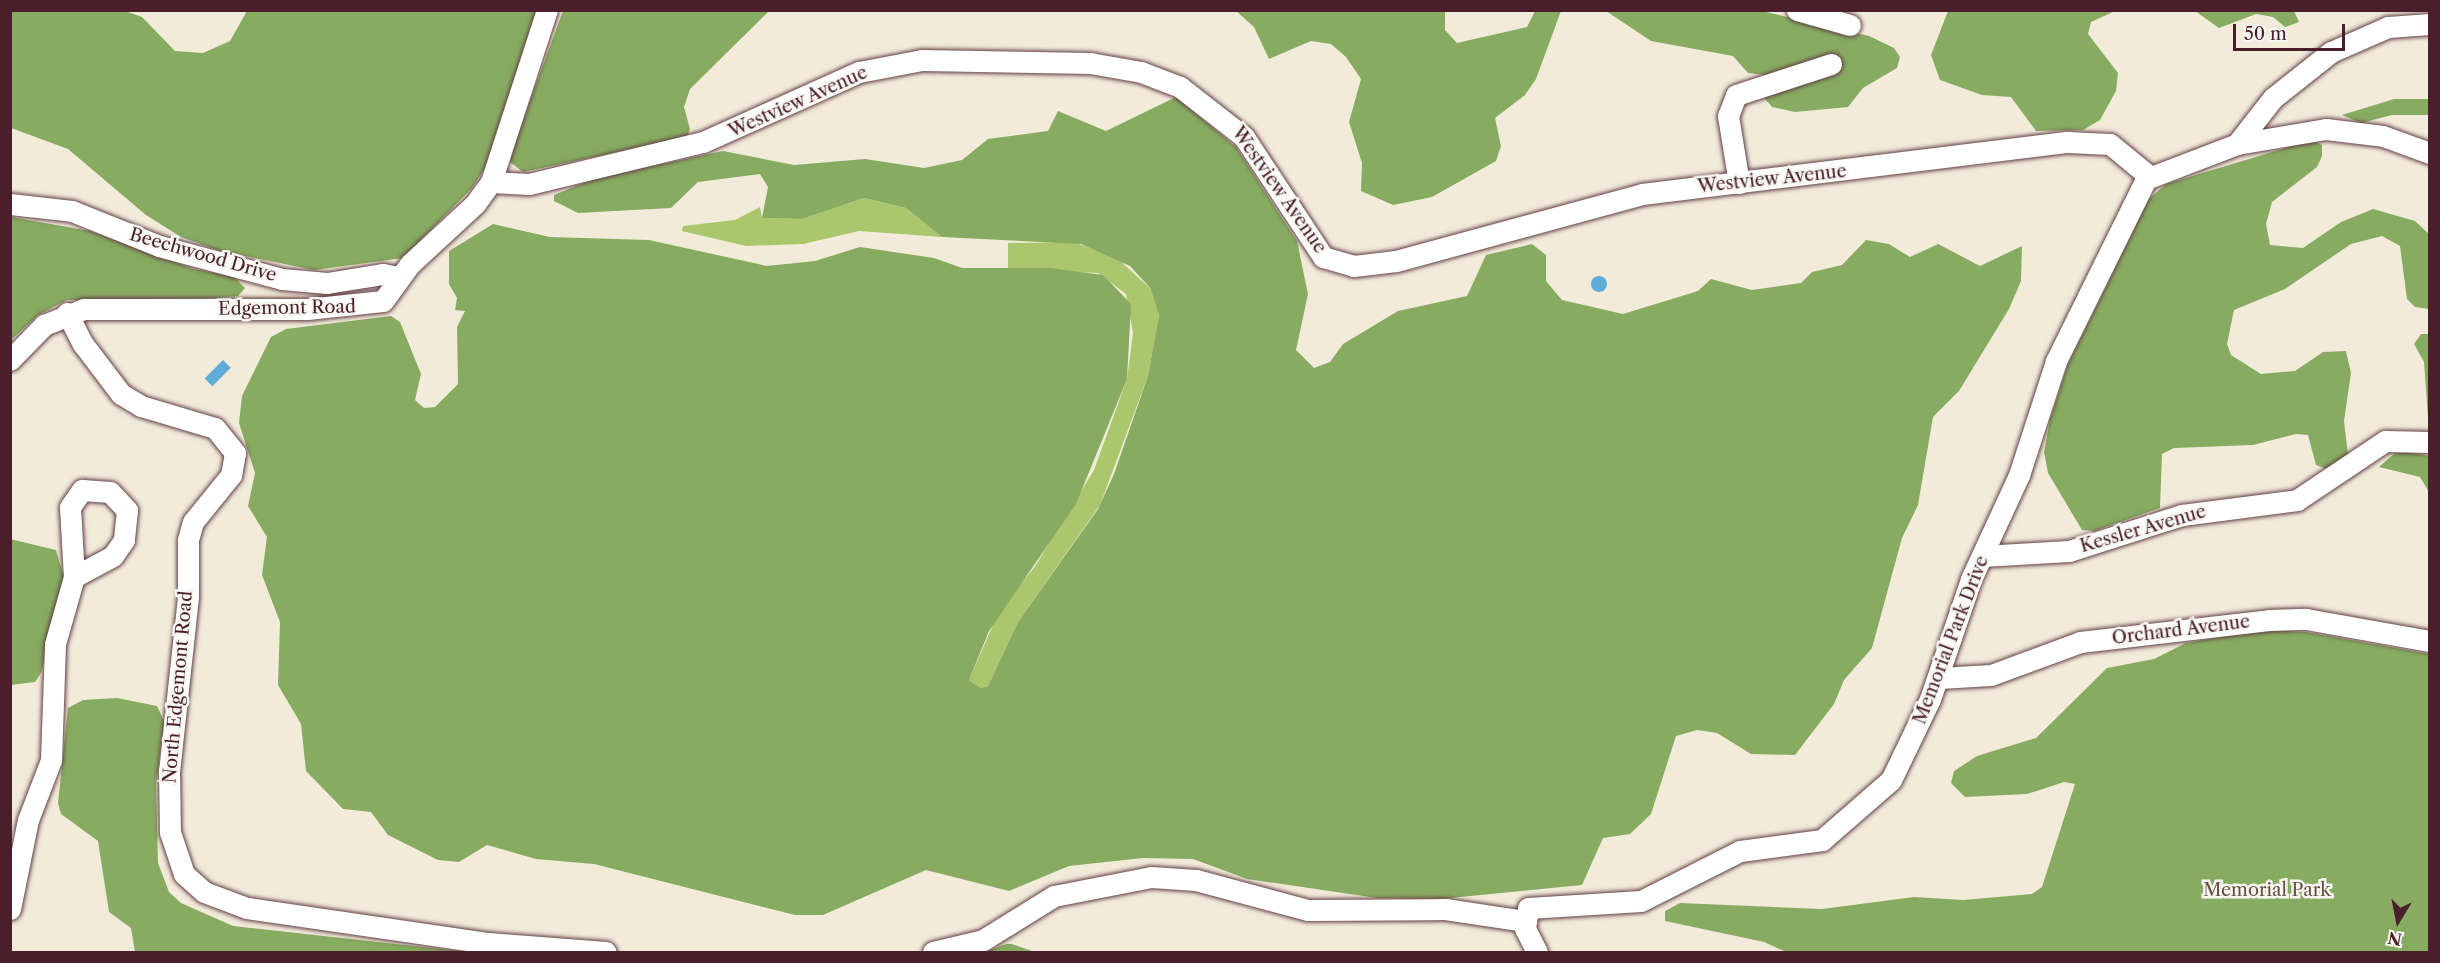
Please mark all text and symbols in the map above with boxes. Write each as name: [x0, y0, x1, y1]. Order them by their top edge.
scale bar: [2236, 12, 2348, 50]
text: 50 m: [2244, 23, 2287, 45]
street label: Westview Avenue: [725, 61, 871, 143]
street label: Westview Avenue: [1227, 122, 1331, 258]
street label: Westview Avenue: [1696, 160, 1848, 198]
street label: Beechwood Drive: [127, 224, 279, 286]
street label: Edgemont Road: [218, 296, 356, 320]
street label: Kessler Avenue: [2077, 501, 2209, 557]
street label: Memorial Park Drive: [1909, 553, 1993, 727]
street label: North Edgemont Road: [159, 590, 197, 784]
street label: Orchard Avenue: [2110, 611, 2252, 649]
park label: Memorial Park: [2203, 879, 2331, 901]
north arrow: [2368, 891, 2428, 951]
text: N: [2386, 928, 2403, 950]

